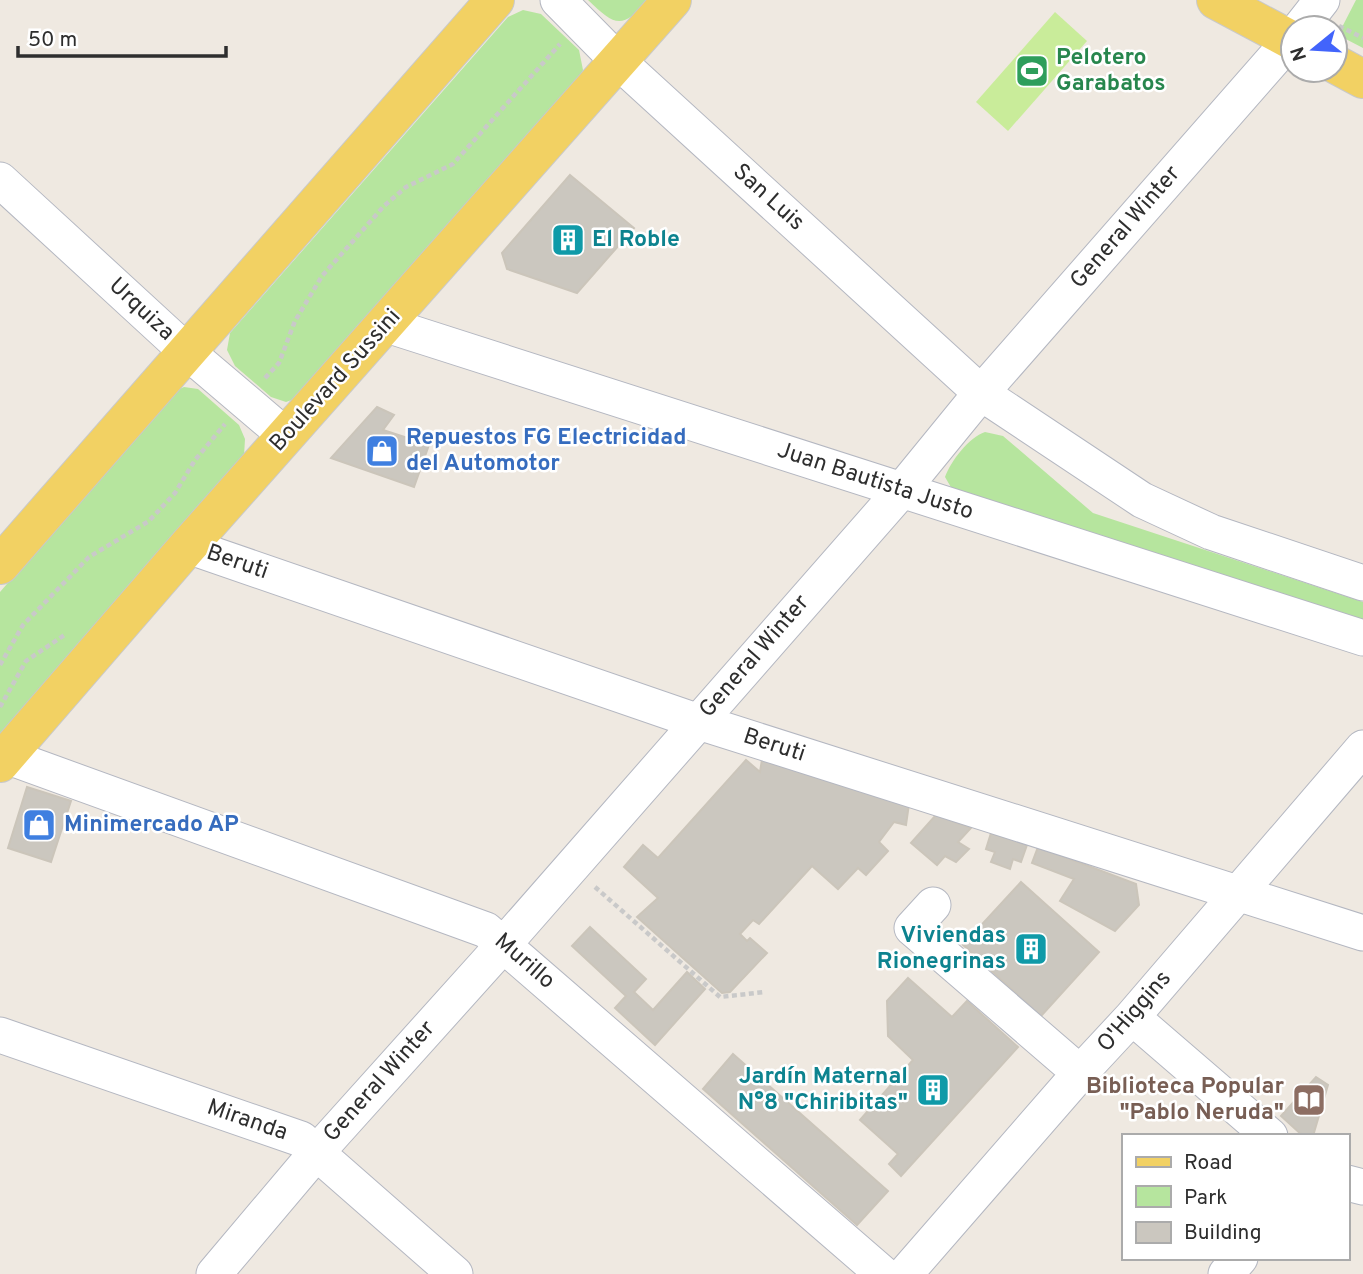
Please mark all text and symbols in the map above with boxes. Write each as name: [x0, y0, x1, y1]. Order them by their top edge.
scale bar: [18, 14, 226, 58]
north arrow: [1279, 14, 1349, 84]
text: 50 m: [28, 27, 77, 54]
text: N: [1286, 43, 1313, 64]
place label: Pelotero Garabatos: [1056, 44, 1166, 99]
sports icon: Pelotero Garabatos: [1013, 52, 1051, 90]
street label: San Luis: [726, 158, 810, 238]
street label: General Winter: [1065, 160, 1187, 296]
building icon: El Roble: [549, 221, 587, 259]
place label: El Roble: [592, 226, 680, 255]
street label: Urquiza: [102, 272, 180, 348]
street label: Boulevard Sussini: [264, 304, 408, 458]
place label: Repuestos FG Electricidad del Automotor: [406, 424, 686, 479]
shop icon: Repuestos FG Electricidad del Automotor: [363, 432, 401, 470]
street label: Juan Bautista Justo: [773, 437, 977, 527]
street label: Beruti: [202, 539, 272, 587]
street label: General Winter: [694, 589, 816, 725]
street label: Beruti: [739, 722, 809, 770]
shop icon: Minimercado AP: [20, 806, 58, 844]
place label: Minimercado AP: [64, 811, 239, 840]
place label: Viviendas Rionegrinas: [877, 922, 1006, 977]
street label: Murillo: [488, 928, 560, 996]
building icon: Viviendas Rionegrinas: [1012, 930, 1050, 968]
street label: O'Higgins: [1092, 965, 1178, 1059]
street label: General Winter: [318, 1015, 442, 1149]
place label: Jardín Maternal N°8 "Chiribitas": [738, 1063, 908, 1118]
building icon: Jardín Maternal N°8 "Chiribitas": [914, 1071, 952, 1109]
place label: Biblioteca Popular "Pablo Neruda": [1086, 1073, 1284, 1128]
library icon: Biblioteca Popular "Pablo Neruda": [1290, 1081, 1328, 1119]
street label: Miranda: [203, 1094, 291, 1148]
legend: [1122, 1134, 1349, 1260]
text: Road: [1184, 1150, 1233, 1177]
text: Park: [1184, 1185, 1227, 1212]
text: Building: [1184, 1220, 1262, 1247]

